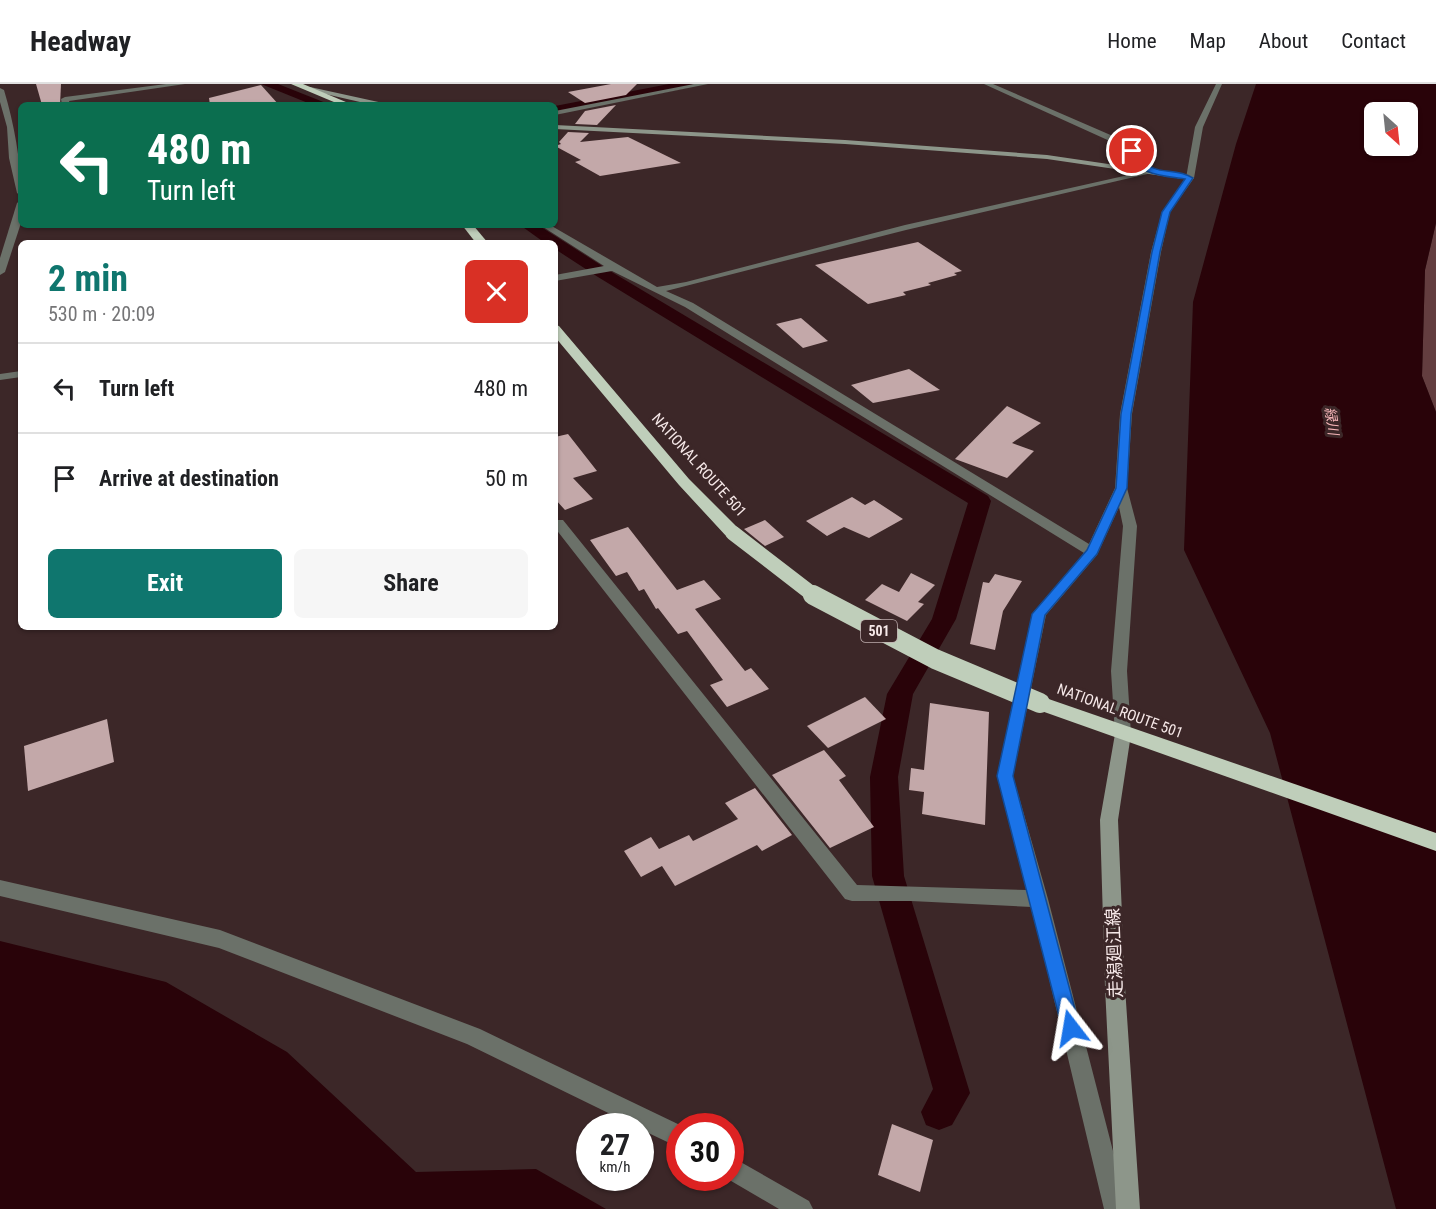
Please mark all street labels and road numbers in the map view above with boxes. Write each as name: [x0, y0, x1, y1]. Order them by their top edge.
street label: NATIONAL ROUTE 501: [648, 410, 750, 520]
road number: 501: [861, 620, 897, 642]
street label: NATIONAL ROUTE 501: [1055, 680, 1185, 742]
street label: 走潟廻江線: [1102, 908, 1126, 998]

